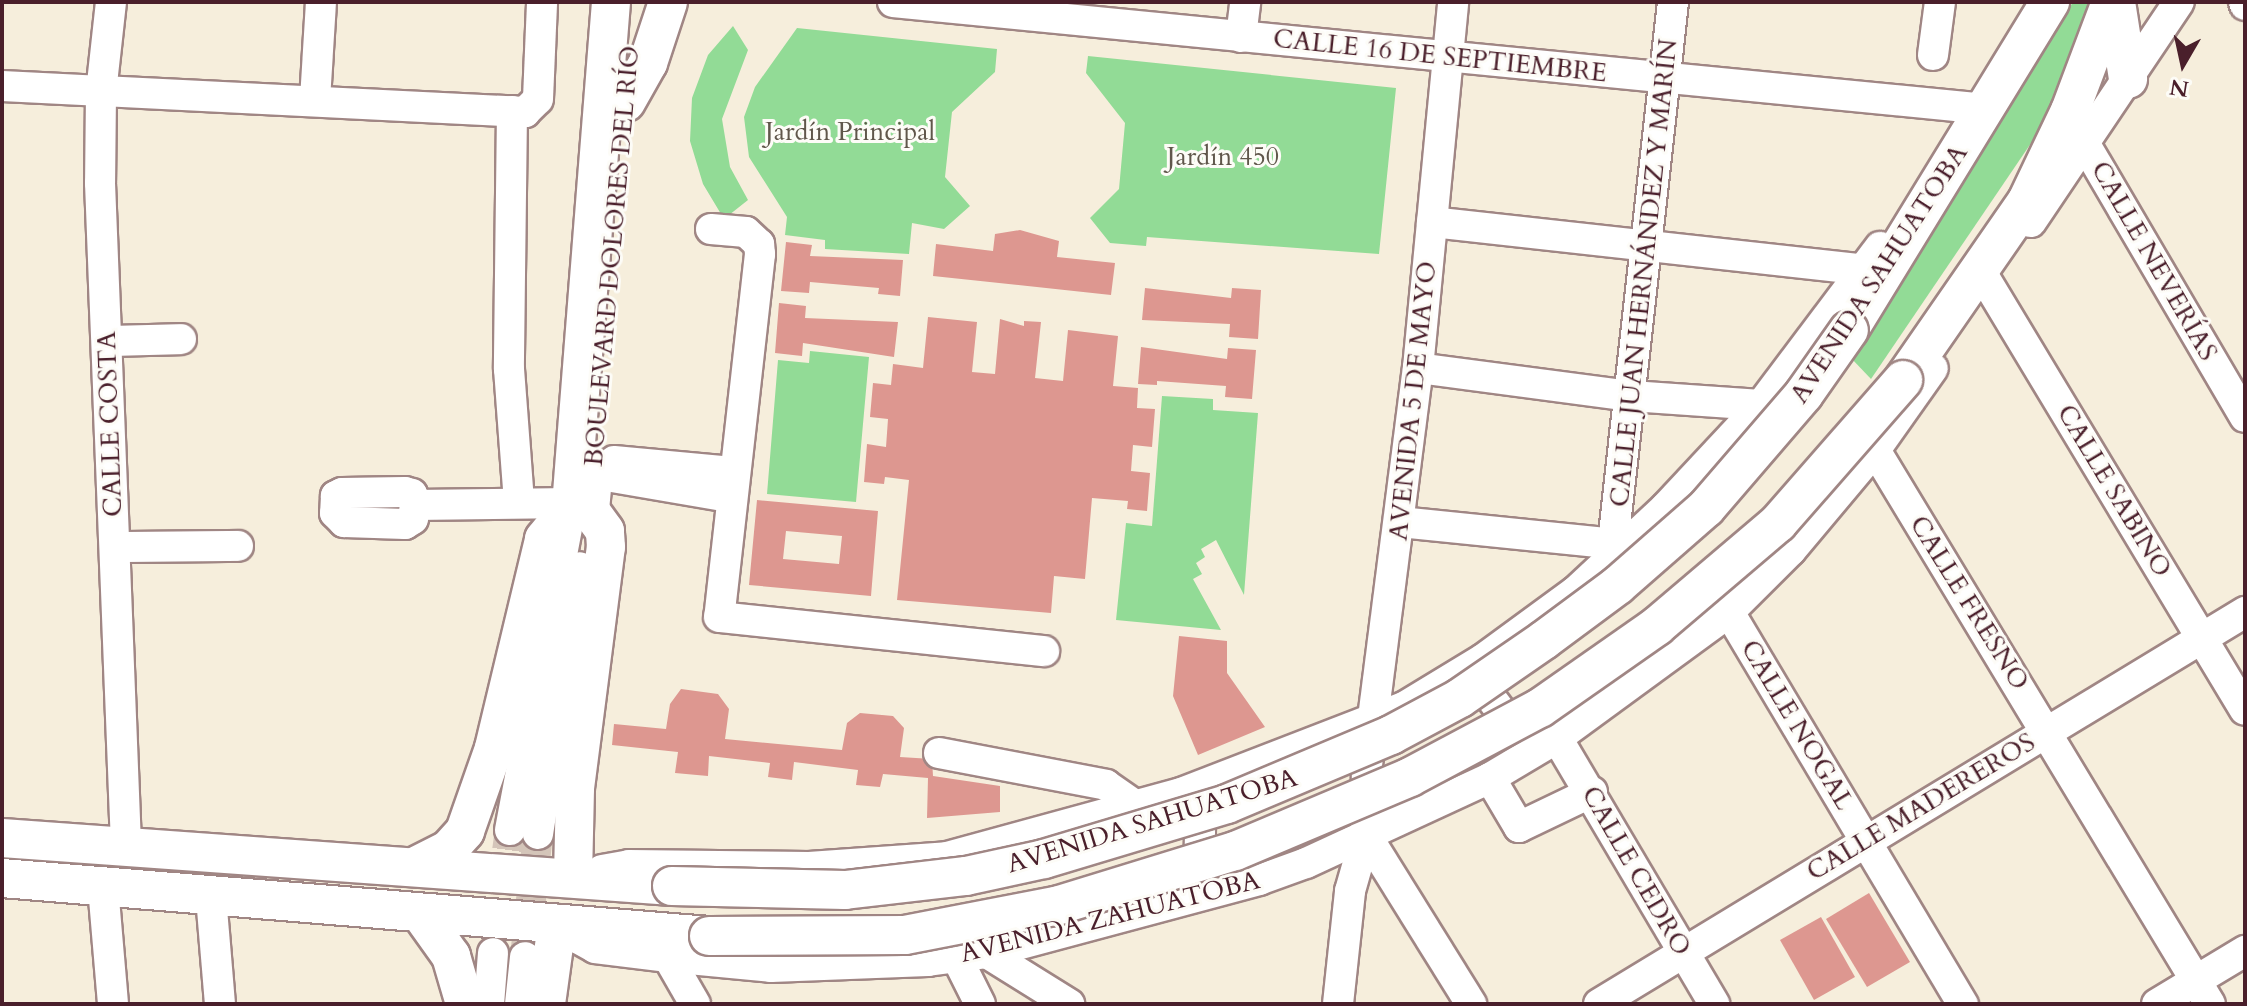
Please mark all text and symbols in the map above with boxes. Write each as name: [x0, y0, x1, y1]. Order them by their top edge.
street label: CALLE 16 DE SEPTIEMBRE: [1272, 23, 1608, 89]
north arrow: [2143, 24, 2223, 104]
street label: CALLE JUAN HERNÁNDEZ Y MARÍN: [1604, 38, 1684, 508]
street label: BOULEVARD DOLORES DEL RÍO: [578, 44, 646, 468]
text: N: [2167, 71, 2191, 104]
park label: Jardín Principal: [765, 116, 935, 148]
street label: AVENIDA SAHUATOBA: [1784, 139, 1974, 409]
park label: Jardín 450: [1167, 141, 1279, 173]
street label: CALLE NEVERÍAS: [2084, 156, 2224, 366]
street label: AVENIDA 5 DE MAYO: [1383, 260, 1443, 542]
street label: CALLE COSTA: [91, 331, 129, 517]
street label: CALLE SABINO: [2050, 399, 2178, 583]
street label: CALLE FRESNO: [1903, 510, 2035, 696]
street label: CALLE NOGAL: [1734, 635, 1860, 815]
street label: CALLE MADEREROS: [1801, 727, 2041, 887]
street label: AVENIDA SAHUATOBA: [1003, 762, 1301, 880]
street label: CALLE CEDRO: [1575, 781, 1697, 961]
street label: AVENIDA ZAHUATOBA: [957, 865, 1263, 969]

